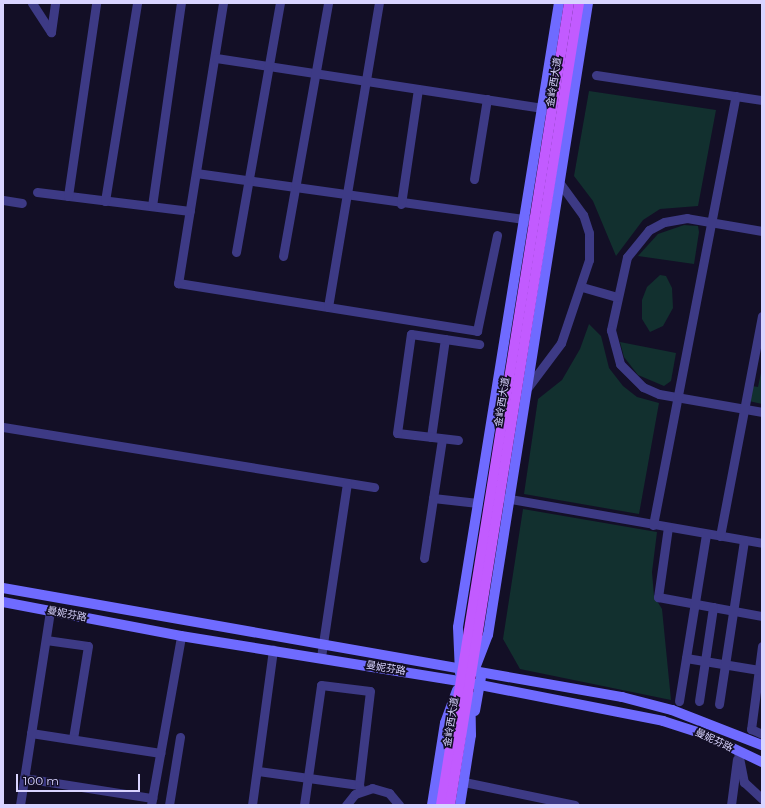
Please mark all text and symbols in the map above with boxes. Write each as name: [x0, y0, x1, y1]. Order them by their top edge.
street label: 金岭西大道: [544, 56, 564, 108]
street label: 金岭西大道: [492, 376, 512, 428]
street label: 曼妮芬路: [46, 604, 88, 624]
street label: 曼妮芬路: [365, 659, 407, 677]
street label: 金岭西大道: [441, 696, 461, 748]
street label: 曼妮芬路: [693, 726, 735, 754]
scale bar: [18, 766, 142, 792]
text: 100 m: [23, 773, 59, 788]

